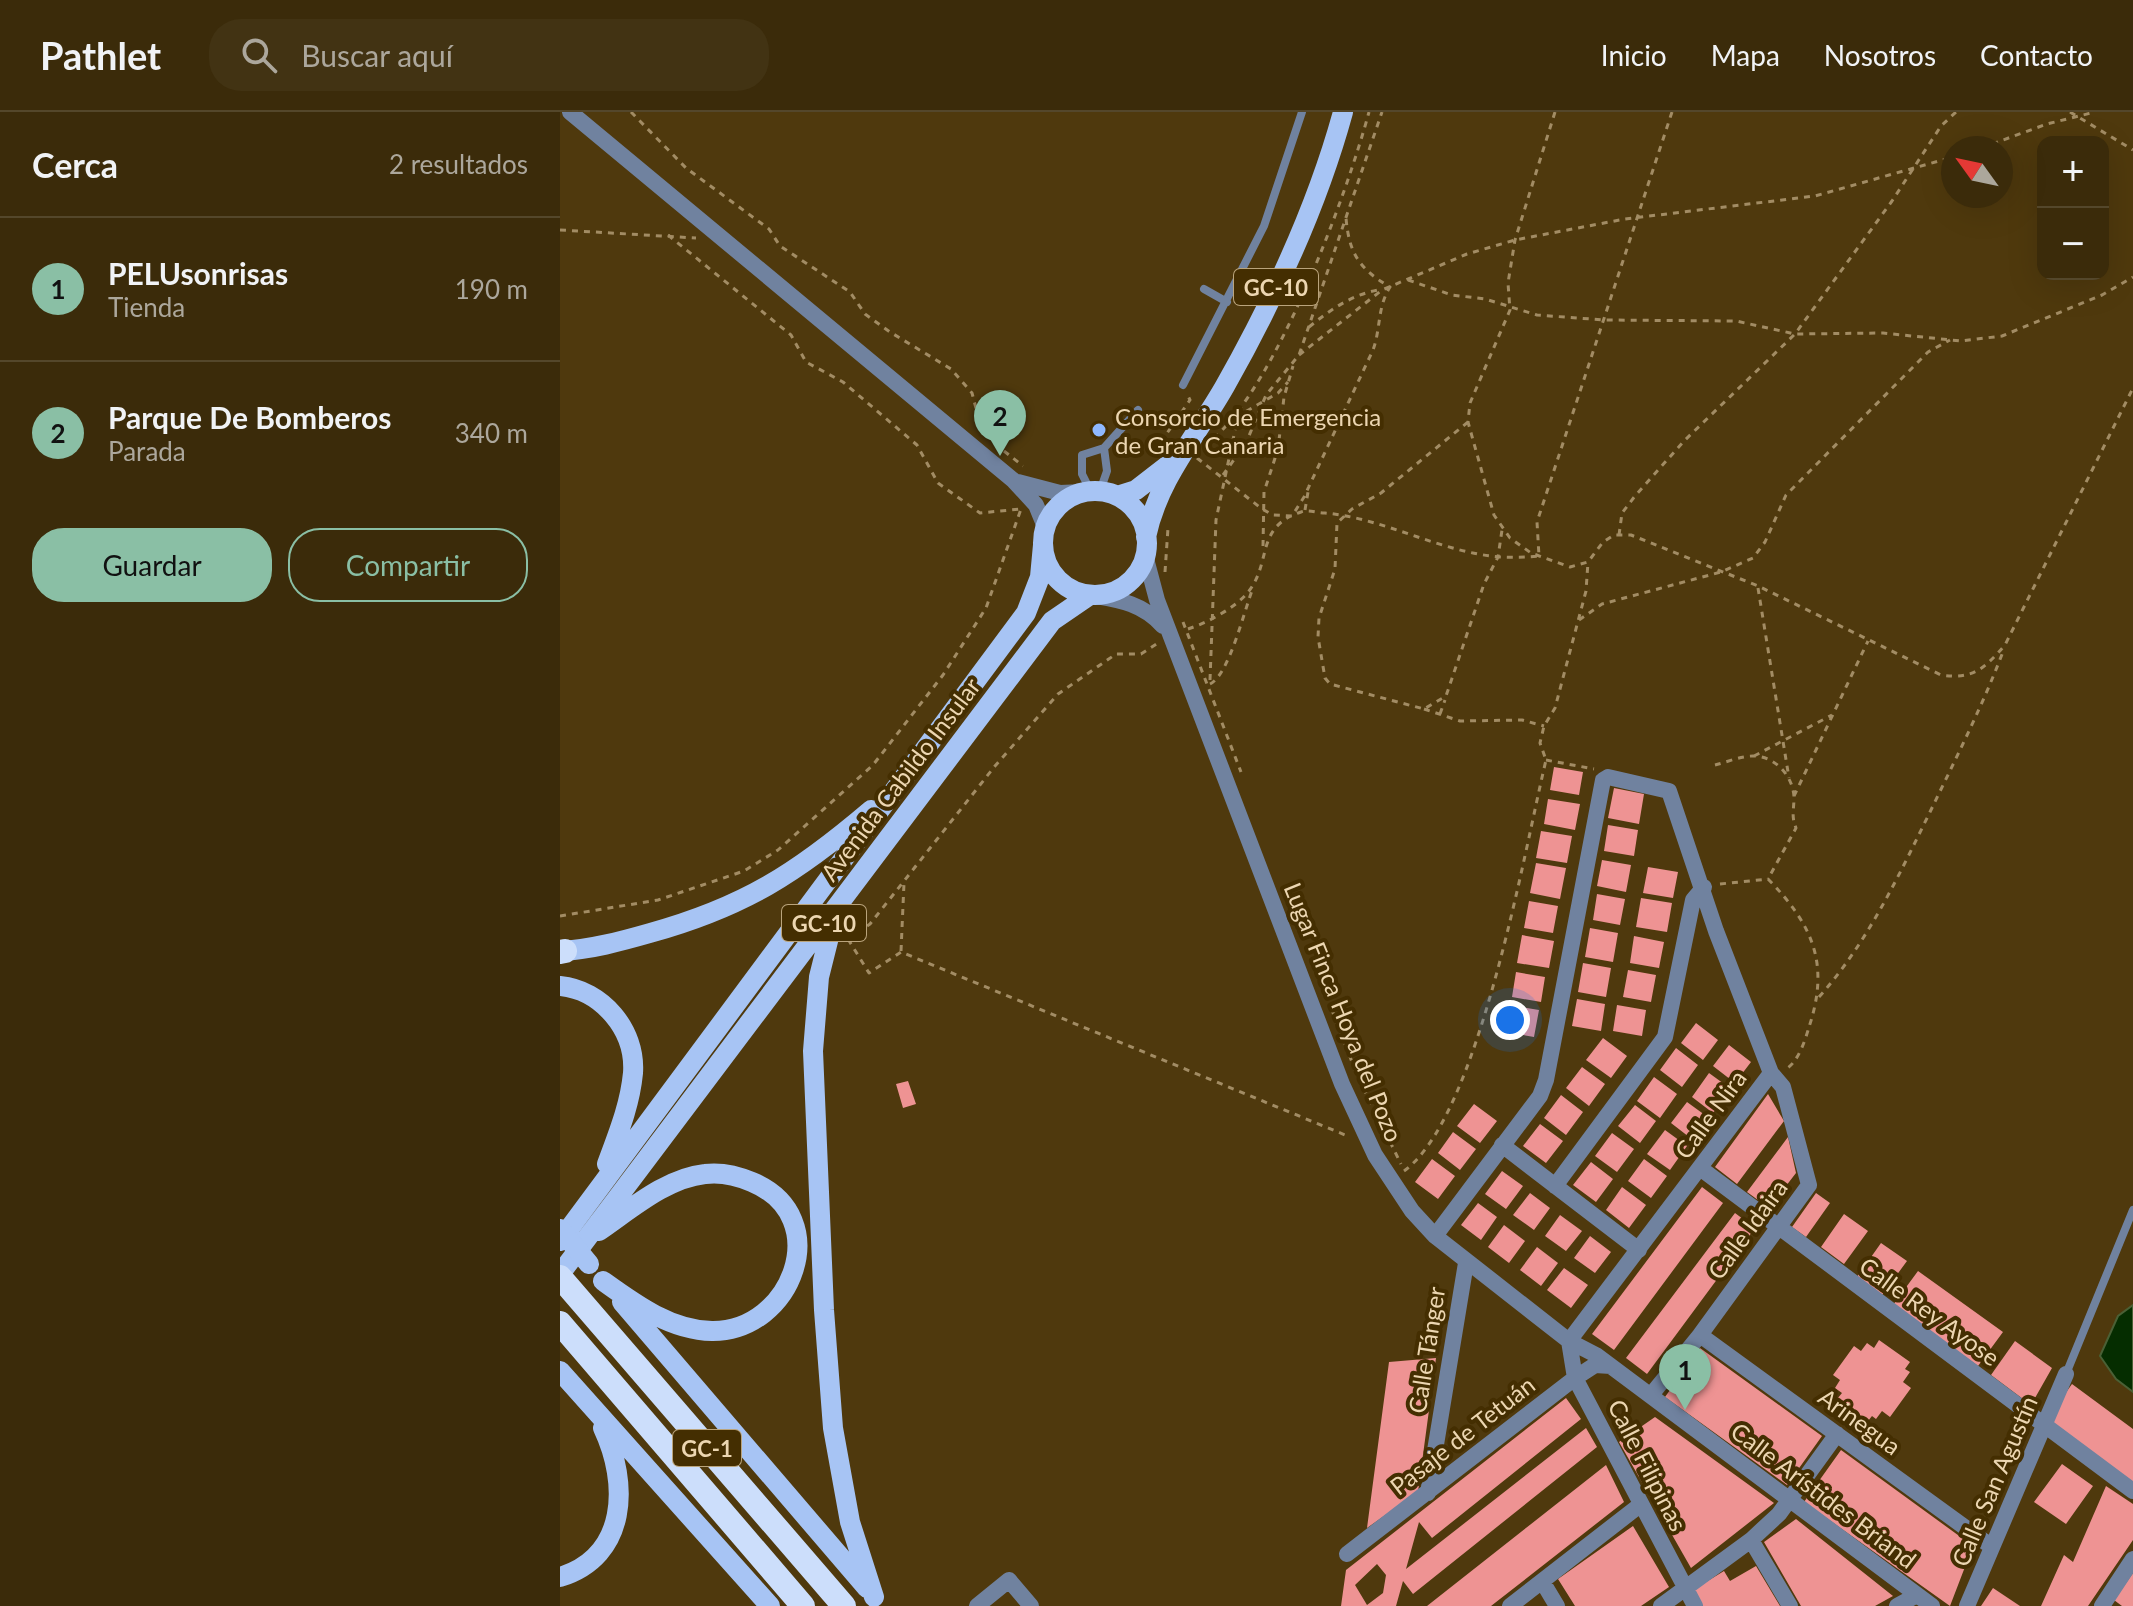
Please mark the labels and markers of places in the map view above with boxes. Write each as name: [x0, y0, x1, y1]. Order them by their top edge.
pin: 2: [974, 390, 1026, 456]
place label: Consorcio de Emergencia de Gran Canaria: [1115, 402, 1381, 459]
marker: Consorcio de Emergencia de Gran Canaria: [1090, 421, 1108, 439]
pin: 1: [1659, 1344, 1711, 1410]

